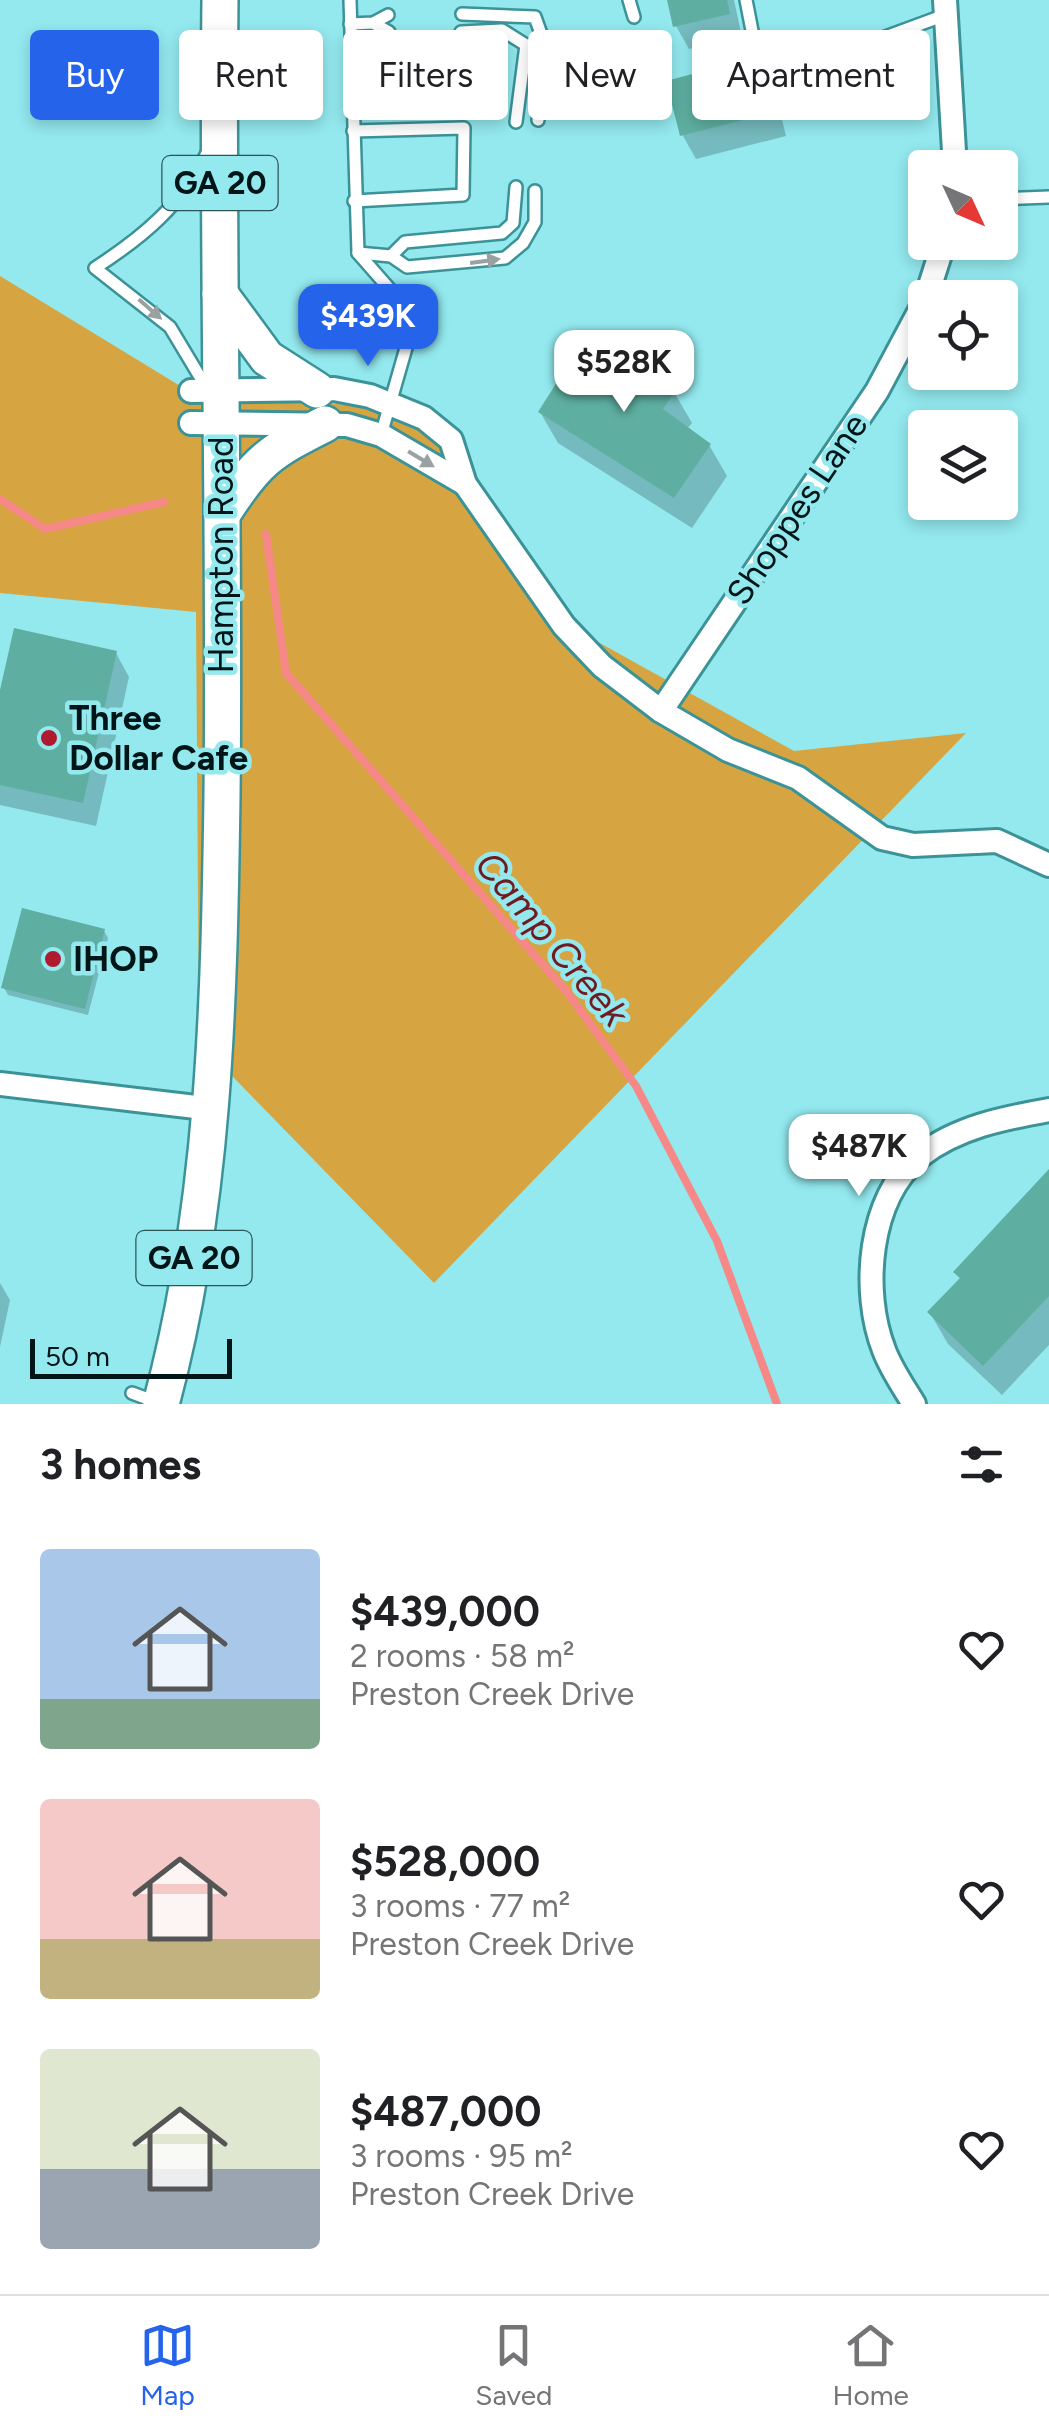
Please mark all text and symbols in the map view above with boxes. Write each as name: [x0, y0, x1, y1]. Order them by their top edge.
chip: Buy: [30, 30, 159, 120]
chip: Rent: [179, 30, 323, 120]
chip: Filters: [343, 30, 508, 120]
chip: New: [528, 30, 672, 120]
chip: Apartment: [692, 30, 930, 120]
north arrow: [908, 150, 1018, 260]
map controls: [908, 150, 1018, 520]
road number: GA 20: [162, 156, 278, 210]
one-way arrow: [470, 252, 501, 268]
button: locate: [908, 280, 1018, 390]
pin: $439K: [298, 284, 438, 369]
text: $439K: [320, 297, 416, 335]
one-way arrow: [137, 298, 162, 320]
pin: $528K: [554, 330, 694, 415]
text: $528K: [576, 343, 672, 381]
street label: Shoppes Lane: [718, 405, 876, 613]
button: layers: [908, 410, 1018, 520]
street label: Hampton Road: [200, 437, 242, 673]
one-way arrow: [407, 450, 435, 467]
place label: Three Dollar Cafe: [69, 697, 248, 779]
marker: Three Dollar Cafe: [38, 727, 60, 749]
water label: Camp Creek: [466, 842, 639, 1037]
place label: IHOP: [73, 938, 158, 980]
marker: IHOP: [42, 948, 64, 970]
pin: $487K: [789, 1114, 929, 1199]
text: $487K: [811, 1127, 907, 1165]
road number: GA 20: [136, 1231, 252, 1285]
scale bar: [30, 1334, 232, 1378]
text: 50 m: [45, 1339, 110, 1373]
icon: filters: [954, 1437, 1009, 1492]
text: 3 homes: [40, 1439, 201, 1490]
text: $439,000: [350, 1586, 540, 1637]
icon: home: [120, 1589, 240, 1709]
icon: heart: [954, 1622, 1009, 1677]
text: 2 rooms · 58 m²: [350, 1637, 575, 1675]
text: Preston Creek Drive: [350, 1675, 634, 1713]
text: $528,000: [350, 1836, 540, 1887]
icon: home: [120, 1839, 240, 1959]
icon: heart: [954, 1872, 1009, 1927]
text: 3 rooms · 77 m²: [350, 1887, 570, 1925]
text: Preston Creek Drive: [350, 1925, 634, 1963]
text: $487,000: [350, 2086, 541, 2137]
icon: home: [120, 2089, 240, 2209]
icon: heart: [954, 2122, 1009, 2177]
text: 3 rooms · 95 m²: [350, 2137, 573, 2175]
text: Preston Creek Drive: [350, 2175, 634, 2213]
tab: Map: [140, 2318, 195, 2412]
tab: Saved: [475, 2318, 552, 2412]
tab: Home: [833, 2318, 909, 2412]

